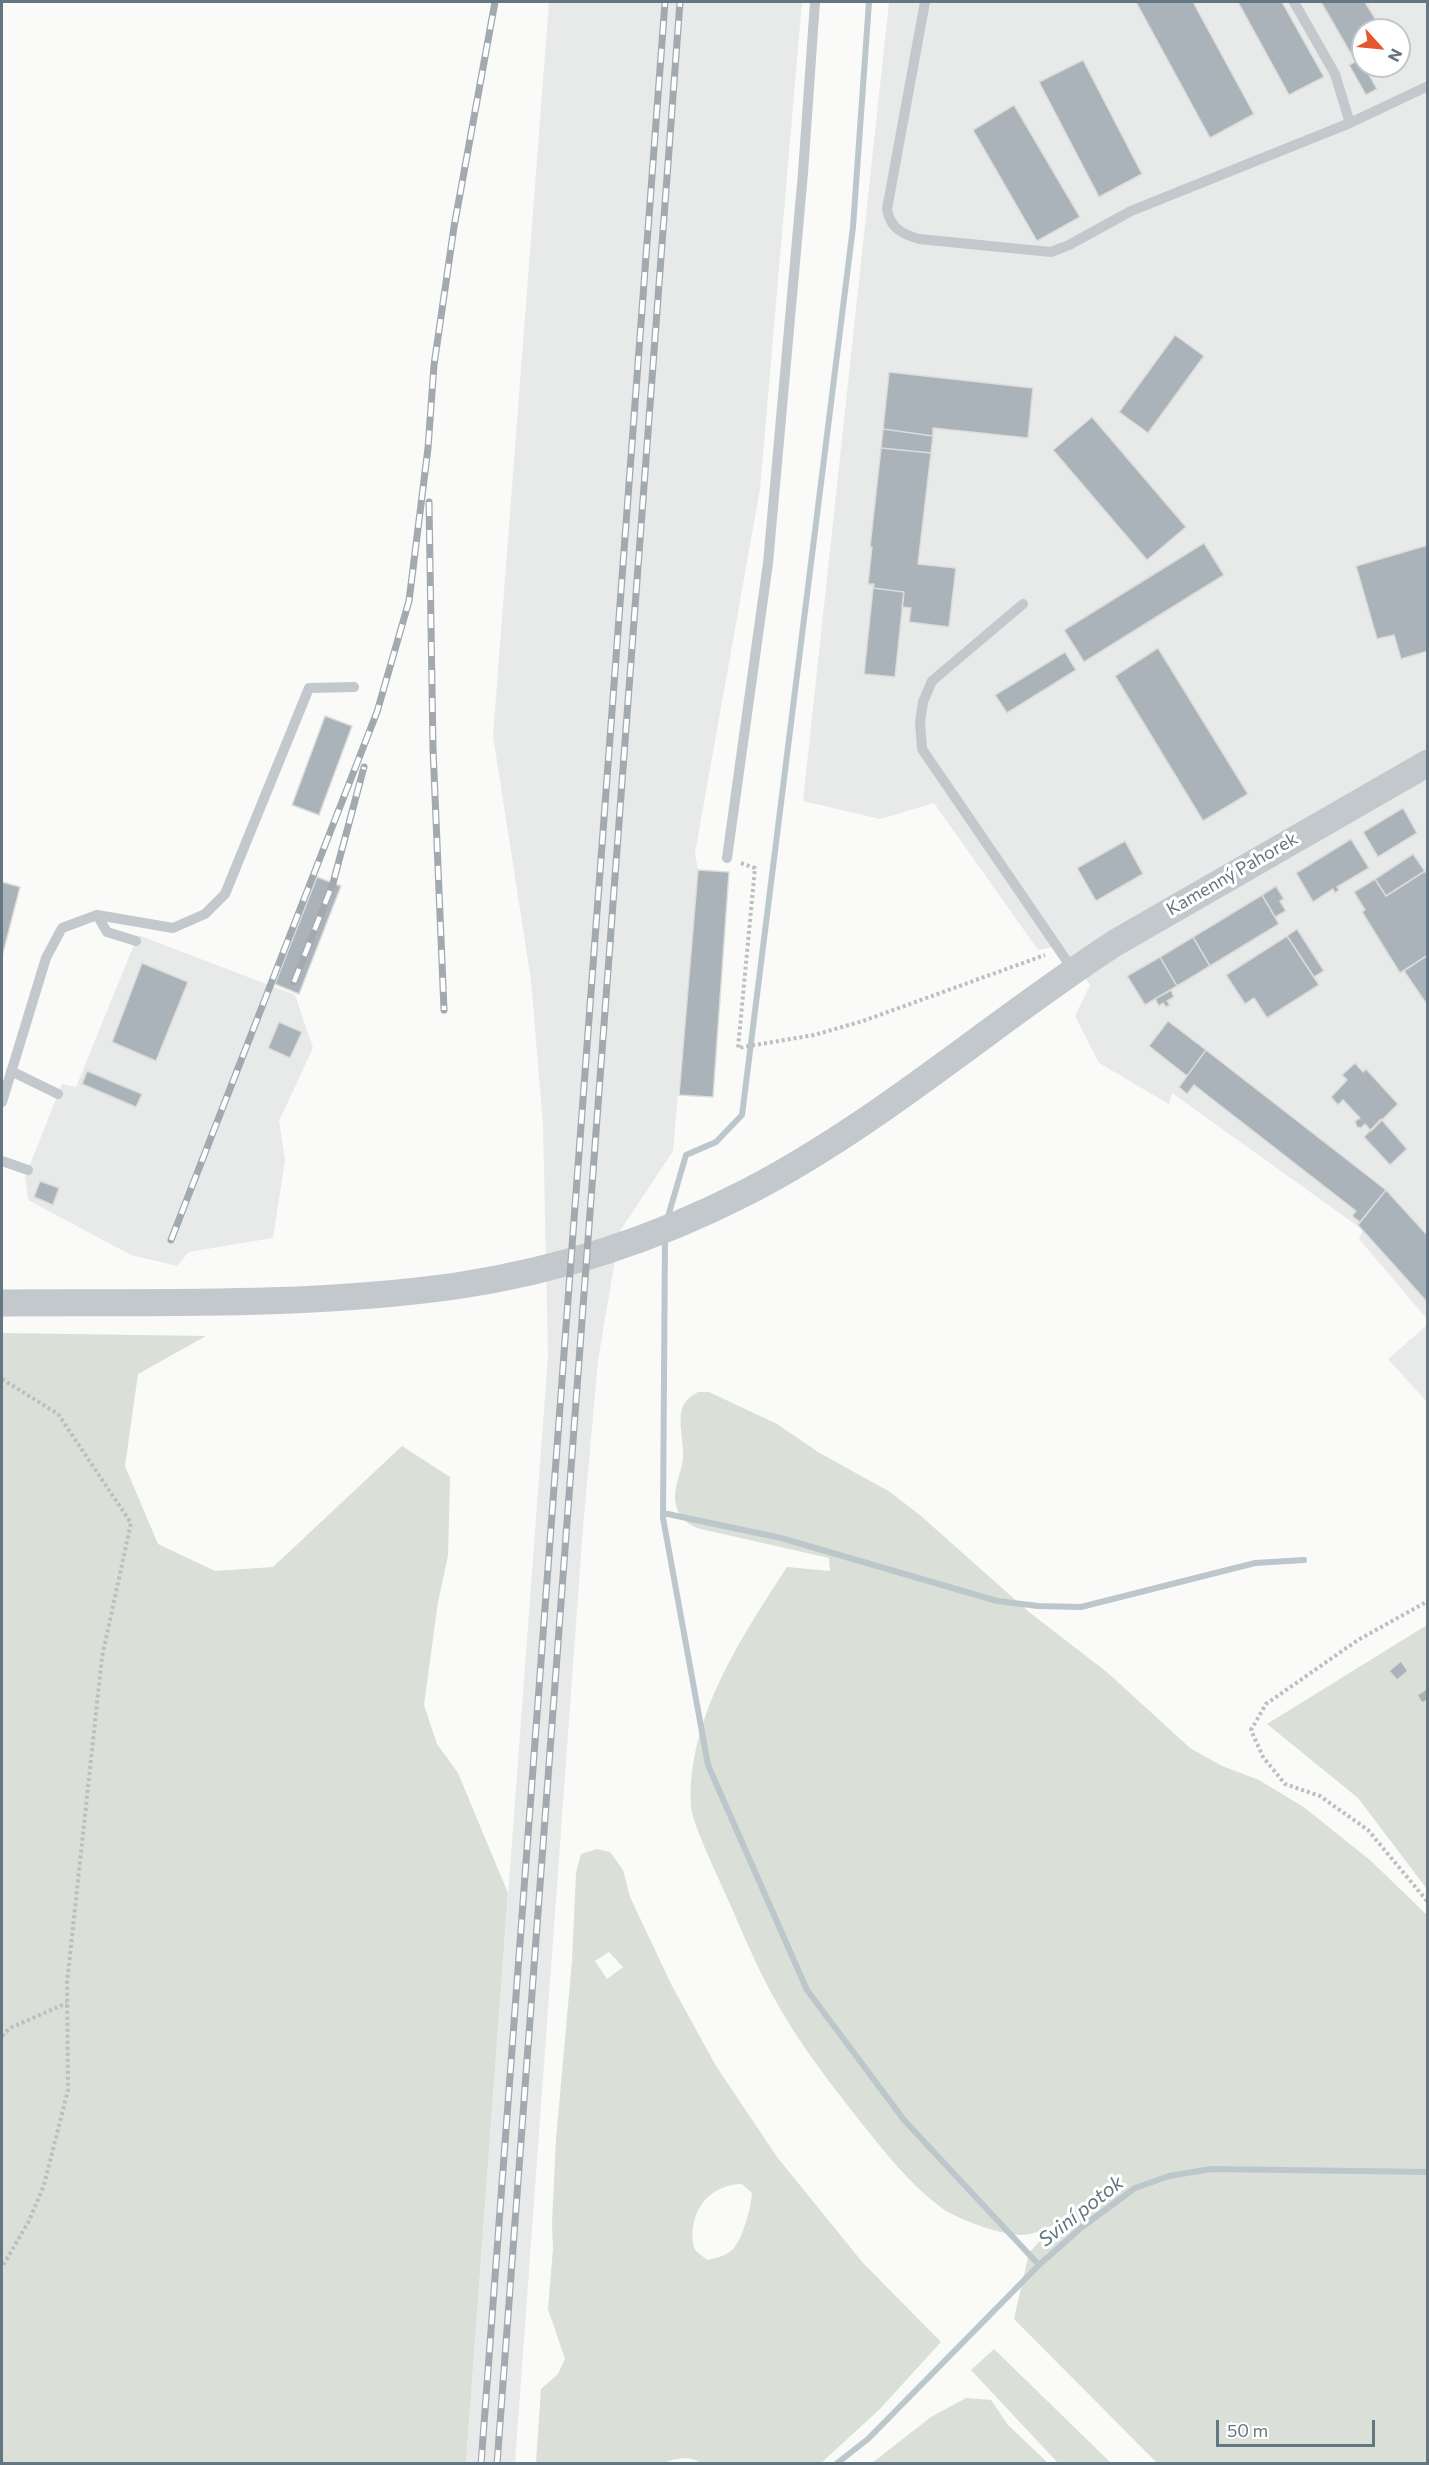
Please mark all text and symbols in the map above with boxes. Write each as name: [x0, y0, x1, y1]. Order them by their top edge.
north arrow: [1351, 18, 1411, 78]
text: N: [1385, 46, 1407, 65]
street label: Kamenný Pahorek: [1163, 828, 1301, 920]
water label: Sviní potok: [1034, 2170, 1128, 2252]
scale bar: [1219, 2408, 1378, 2446]
text: 50 m: [1227, 2419, 1268, 2441]

